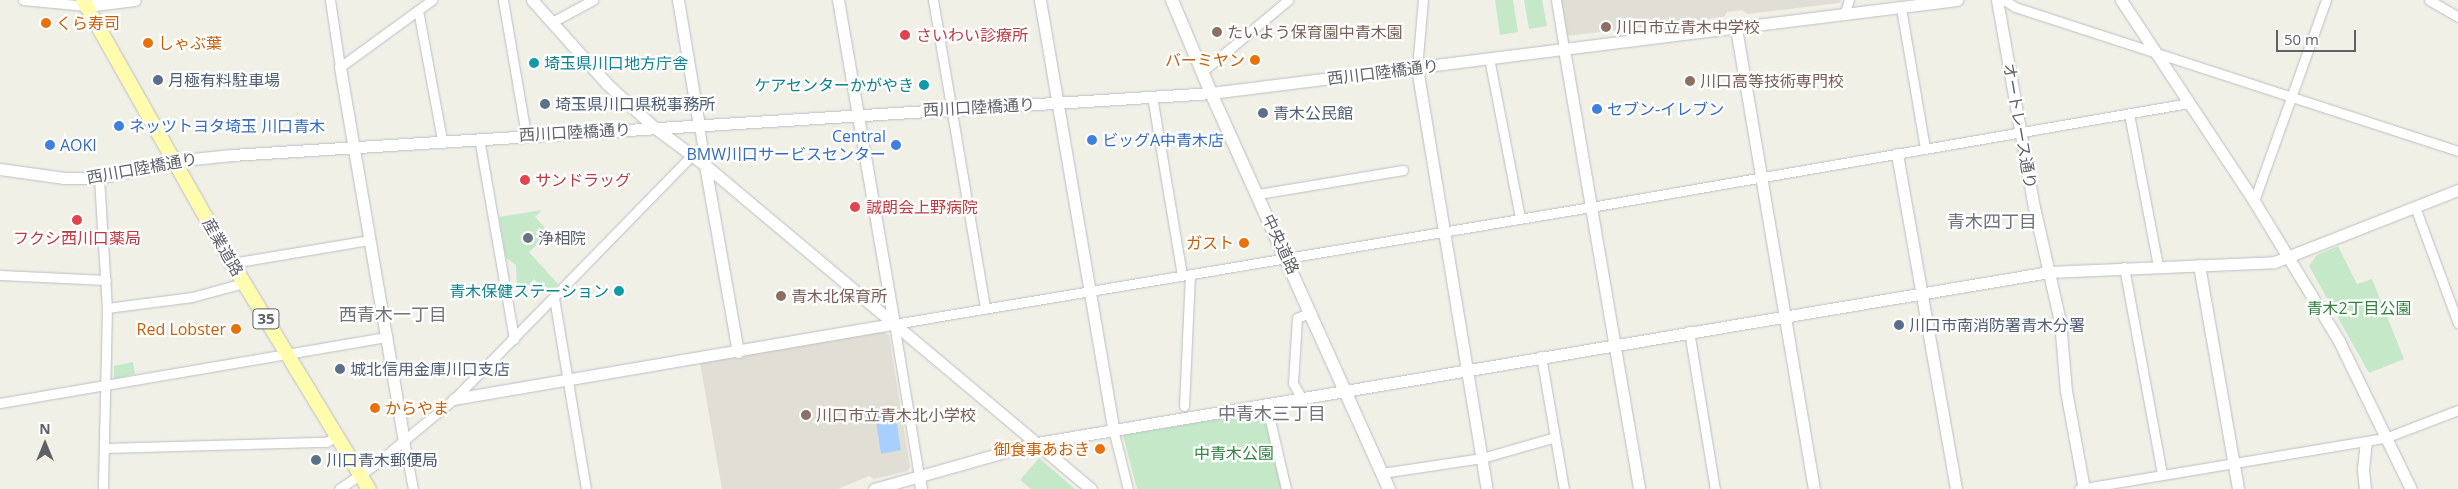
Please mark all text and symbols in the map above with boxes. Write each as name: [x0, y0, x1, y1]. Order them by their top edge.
place label: くら寿司: [56, 13, 120, 33]
marker: くら寿司: [40, 17, 52, 29]
place label: 川口市立青木中学校: [1616, 17, 1760, 37]
scale bar: [2278, 20, 2358, 52]
marker: 川口市立青木中学校: [1600, 21, 1612, 33]
place label: たいよう保育園中青木園: [1227, 22, 1403, 42]
place label: さいわい診療所: [916, 25, 1028, 45]
marker: たいよう保育園中青木園: [1211, 26, 1223, 38]
marker: さいわい診療所: [898, 28, 912, 42]
text: 50 m: [2284, 29, 2319, 49]
place label: しゃぶ葉: [158, 33, 222, 53]
marker: しゃぶ葉: [142, 37, 154, 49]
place label: バーミヤン: [1165, 50, 1245, 70]
place label: 埼玉県川口地方庁舎: [544, 53, 688, 73]
marker: バーミヤン: [1249, 54, 1261, 66]
street label: 西川口陸橋通り: [1326, 56, 1440, 88]
marker: 埼玉県川口地方庁舎: [528, 57, 540, 69]
street label: オートレース通り: [1999, 61, 2041, 191]
place label: 月極有料駐車場: [168, 70, 280, 90]
place label: 川口高等技術専門校: [1700, 71, 1844, 91]
marker: 月極有料駐車場: [152, 74, 164, 86]
place label: ケアセンターかがやき: [754, 75, 914, 95]
marker: 川口高等技術専門校: [1684, 75, 1696, 87]
marker: ケアセンターかがやき: [918, 79, 930, 91]
place label: 埼玉県川口県税事務所: [555, 94, 715, 114]
street label: 西川口陸橋通り: [923, 94, 1035, 120]
marker: 埼玉県川口県税事務所: [539, 98, 551, 110]
place label: セブン-イレブン: [1607, 99, 1724, 119]
place label: 青木公民館: [1273, 103, 1353, 123]
marker: セブン-イレブン: [1591, 103, 1603, 115]
marker: 青木公民館: [1257, 107, 1269, 119]
place label: ネッツトヨタ埼玉 川口青木: [129, 116, 325, 136]
street label: 西川口陸橋通り: [519, 119, 631, 145]
marker: ネッツトヨタ埼玉 川口青木: [113, 120, 125, 132]
place label: Central BMW川口サービスセンター: [687, 126, 886, 164]
place label: ビッグA中青木店: [1102, 130, 1224, 150]
marker: ビッグA中青木店: [1086, 134, 1098, 146]
place label: AOKI: [60, 135, 97, 155]
marker: AOKI: [44, 139, 56, 151]
marker: Central BMW川口サービスセンター: [890, 139, 902, 151]
street label: 西川口陸橋通り: [85, 149, 199, 187]
place label: サンドラッグ: [535, 170, 631, 190]
marker: サンドラッグ: [519, 174, 531, 186]
place label: 誠朗会上野病院: [866, 197, 978, 217]
marker: 誠朗会上野病院: [848, 200, 862, 214]
district label: 青木四丁目: [1947, 210, 2037, 232]
street label: 中央道路: [1259, 211, 1303, 277]
marker: フクシ西川口薬局: [71, 214, 83, 226]
street label: 産業道路: [199, 214, 247, 280]
place label: フクシ西川口薬局: [13, 228, 141, 248]
place label: 浄相院: [538, 228, 586, 248]
marker: 浄相院: [522, 232, 534, 244]
place label: ガスト: [1186, 233, 1234, 253]
marker: ガスト: [1238, 237, 1250, 249]
place label: 青木保健ステーション: [449, 281, 609, 301]
marker: 青木保健ステーション: [613, 285, 625, 297]
place label: 青木北保育所: [791, 286, 887, 306]
marker: 青木北保育所: [775, 290, 787, 302]
park label: 青木2丁目公園: [2306, 298, 2412, 318]
district label: 西青木一丁目: [339, 303, 447, 325]
road number: 35: [252, 306, 280, 332]
place label: 川口市南消防署青木分署: [1909, 315, 2085, 335]
place label: Red Lobster: [137, 319, 226, 339]
marker: 川口市南消防署青木分署: [1893, 319, 1905, 331]
marker: Red Lobster: [230, 323, 242, 335]
place label: 城北信用金庫川口支店: [350, 359, 510, 379]
marker: 城北信用金庫川口支店: [334, 363, 346, 375]
place label: からやま: [385, 398, 449, 418]
marker: からやま: [369, 402, 381, 414]
district label: 中青木三丁目: [1218, 402, 1326, 424]
place label: 川口市立青木北小学校: [816, 405, 976, 425]
marker: 川口市立青木北小学校: [800, 409, 812, 421]
north arrow: [20, 419, 70, 469]
text: N: [39, 419, 51, 438]
place label: 御食事あおき: [994, 439, 1090, 459]
marker: 御食事あおき: [1094, 443, 1106, 455]
park label: 中青木公園: [1194, 443, 1274, 463]
place label: 川口青木郵便局: [326, 450, 438, 470]
marker: 川口青木郵便局: [310, 454, 322, 466]

